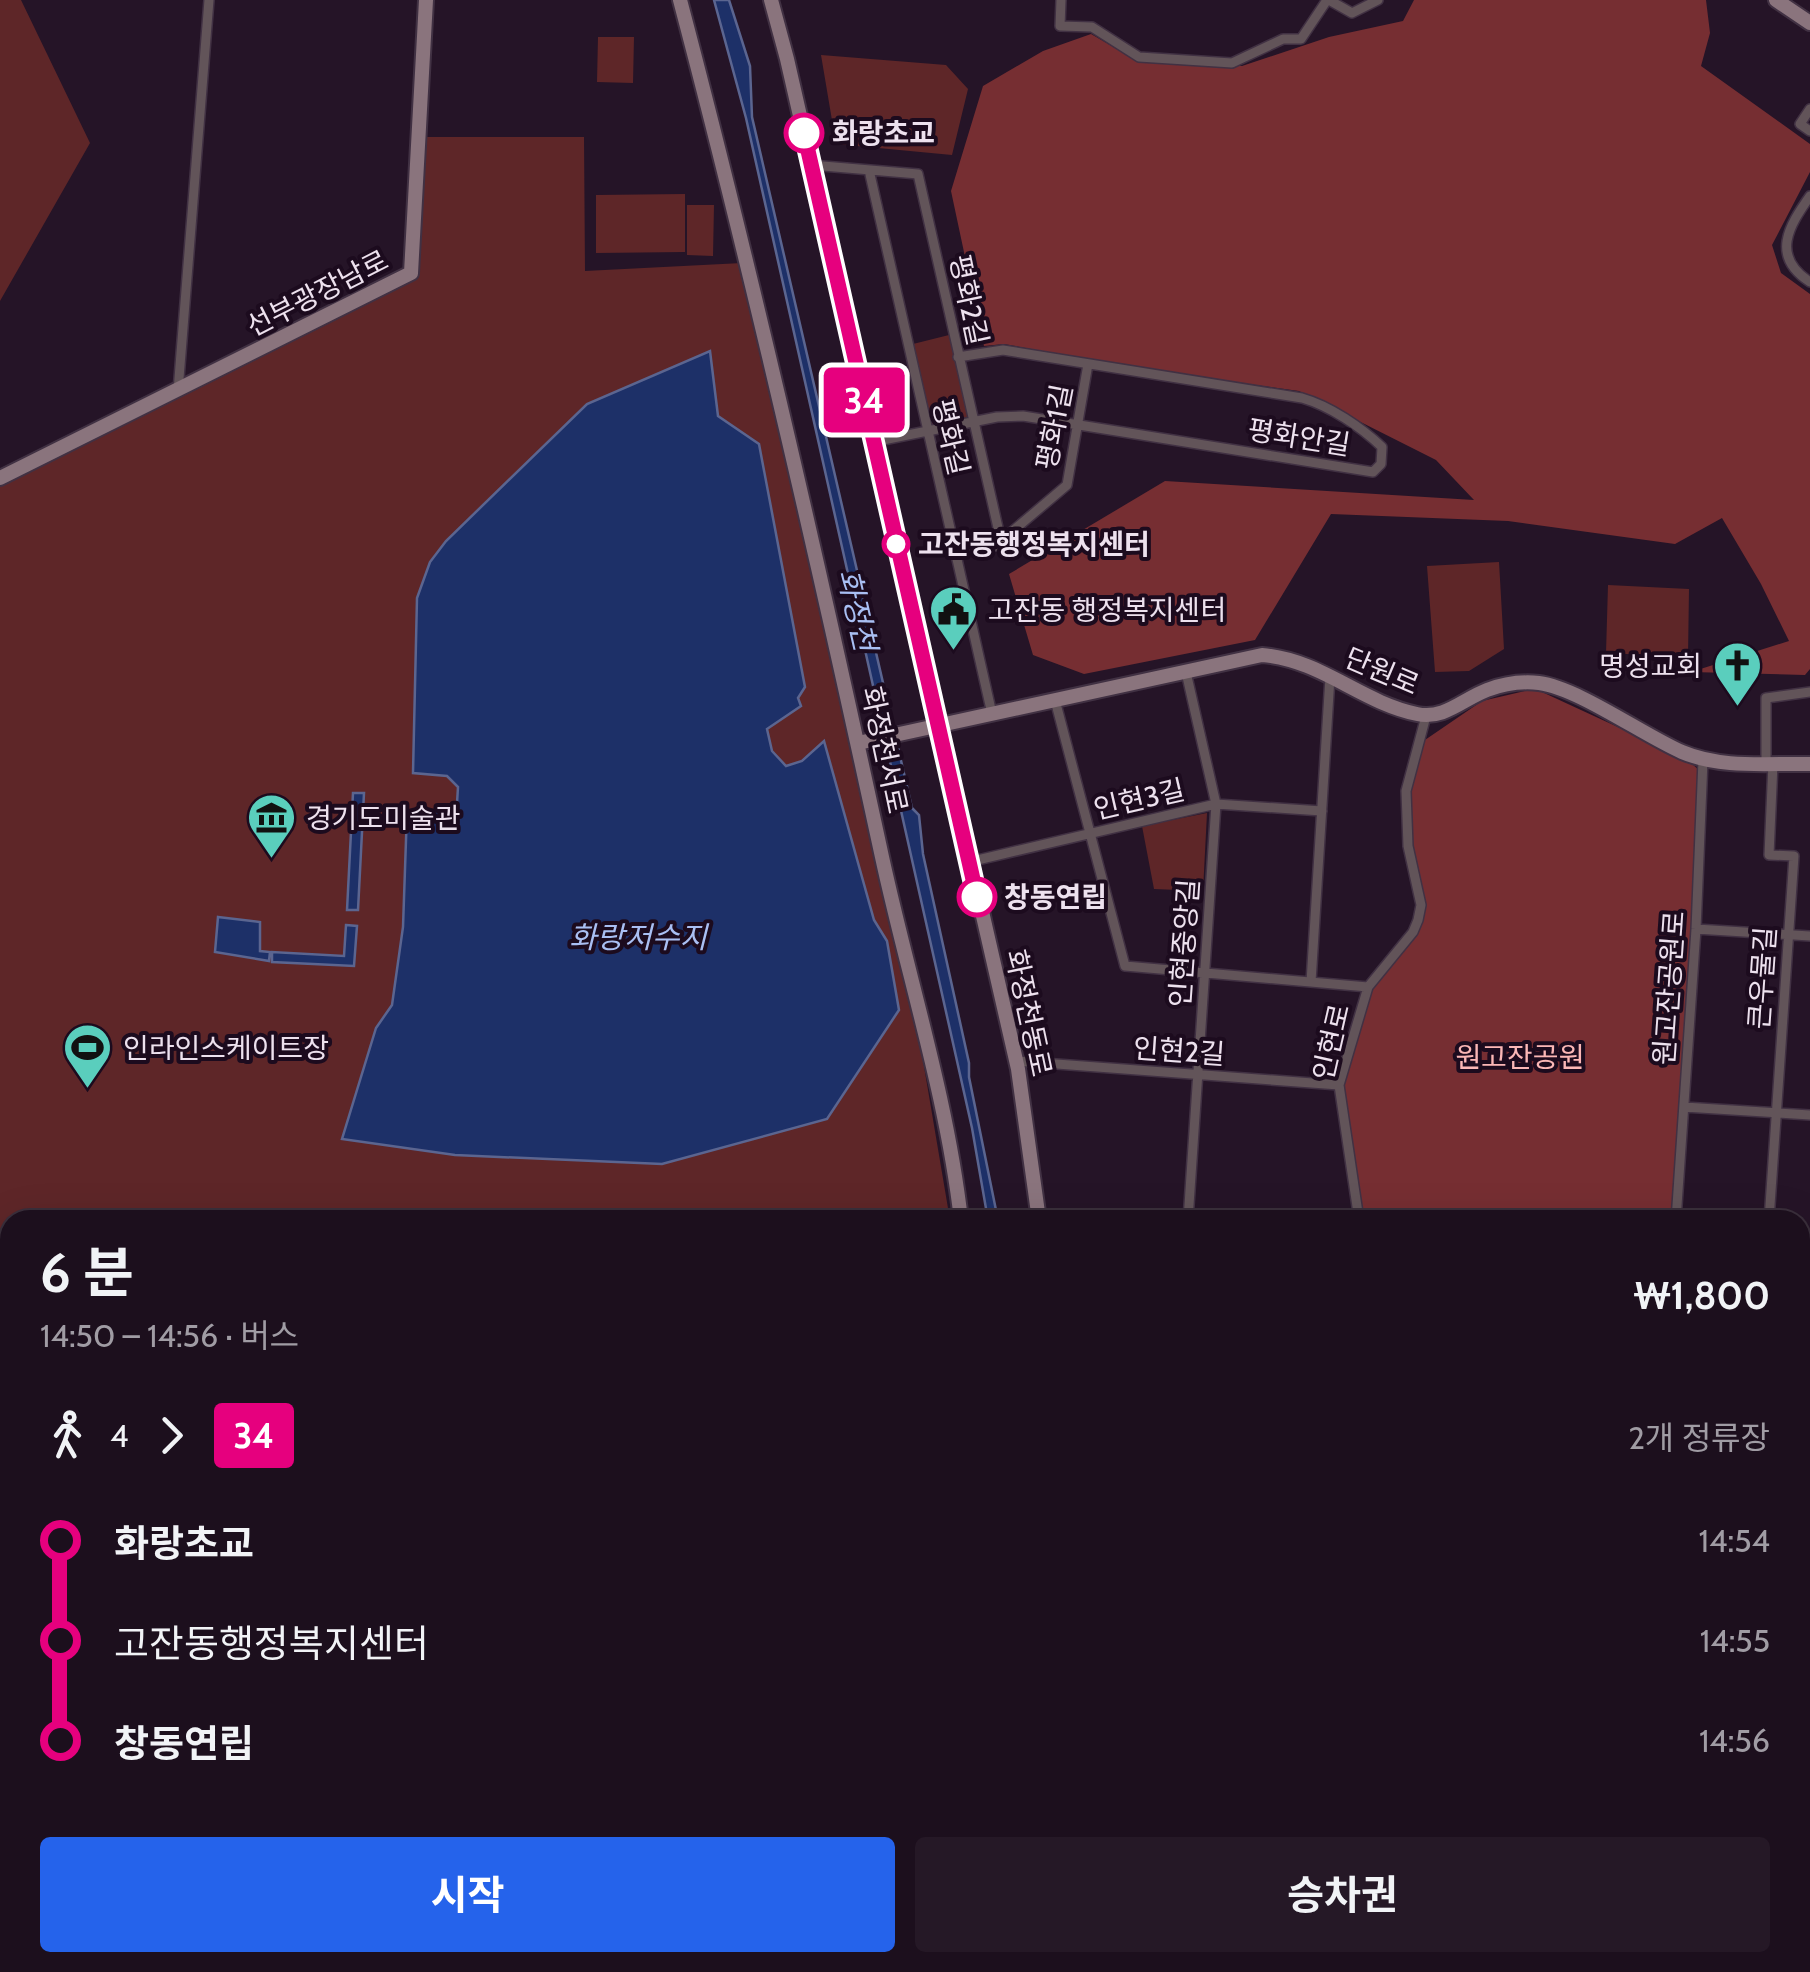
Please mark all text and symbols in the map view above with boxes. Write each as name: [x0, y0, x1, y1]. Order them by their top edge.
marker: 화랑초교: [785, 114, 823, 152]
place label: 화랑초교: [832, 116, 935, 150]
street label: 선부광장남로: [240, 243, 394, 343]
street label: 평화2길: [943, 251, 995, 349]
line badge: 34: [819, 368, 909, 432]
text: 34: [844, 379, 884, 422]
street label: 평화1길: [1029, 381, 1079, 473]
street label: 평화길: [926, 396, 976, 478]
street label: 평화안길: [1245, 412, 1353, 462]
place label: 고잔동행정복지센터: [918, 527, 1150, 561]
marker: 고잔동행정복지센터: [883, 531, 909, 557]
water label: 화정천: [830, 565, 885, 658]
public building icon: 고잔동 행정복지센터: [927, 584, 979, 652]
place label: 고잔동 행정복지센터: [988, 593, 1226, 627]
street label: 단원로: [1340, 640, 1424, 702]
church icon: 명성교회: [1711, 640, 1763, 708]
place label: 명성교회: [1599, 649, 1702, 683]
street label: 화정천서로: [855, 683, 915, 817]
street label: 인현3길: [1090, 772, 1188, 826]
museum icon: 경기도미술관: [245, 792, 297, 860]
place label: 경기도미술관: [306, 801, 461, 835]
marker: 창동연립: [958, 878, 996, 916]
street label: 인현중앙길: [1163, 878, 1205, 1008]
place label: 창동연립: [1004, 880, 1107, 914]
street label: 원고잔공원로: [1647, 910, 1691, 1066]
water label: 화랑저수지: [569, 919, 709, 956]
street label: 큰우물길: [1741, 925, 1783, 1031]
street label: 화정천동로: [999, 946, 1059, 1080]
street label: 인현로: [1306, 1001, 1356, 1083]
sports icon: 인라인스케이트장: [62, 1022, 114, 1090]
place label: 인라인스케이트장: [123, 1031, 329, 1065]
street label: 인현2길: [1132, 1031, 1226, 1071]
park label: 원고잔공원: [1456, 1040, 1584, 1074]
text: 6 분: [40, 1239, 134, 1306]
text: ₩1,800: [1634, 1272, 1770, 1319]
text: 14:50 – 14:56 · 버스: [40, 1316, 299, 1355]
icon: walk: [40, 1408, 95, 1463]
icon: forward: [144, 1408, 199, 1463]
text: 34: [234, 1414, 274, 1457]
text: 4: [110, 1416, 129, 1455]
text: 2개 정류장: [1628, 1418, 1770, 1457]
text: 화랑초교: [114, 1520, 254, 1567]
text: 14:54: [1699, 1521, 1770, 1560]
text: 고잔동행정복지센터: [114, 1620, 429, 1667]
text: 14:55: [1700, 1621, 1770, 1660]
text: 창동연립: [114, 1720, 254, 1767]
text: 14:56: [1699, 1721, 1770, 1760]
button: 시작: [40, 1837, 895, 1952]
button: 승차권: [915, 1837, 1770, 1952]

